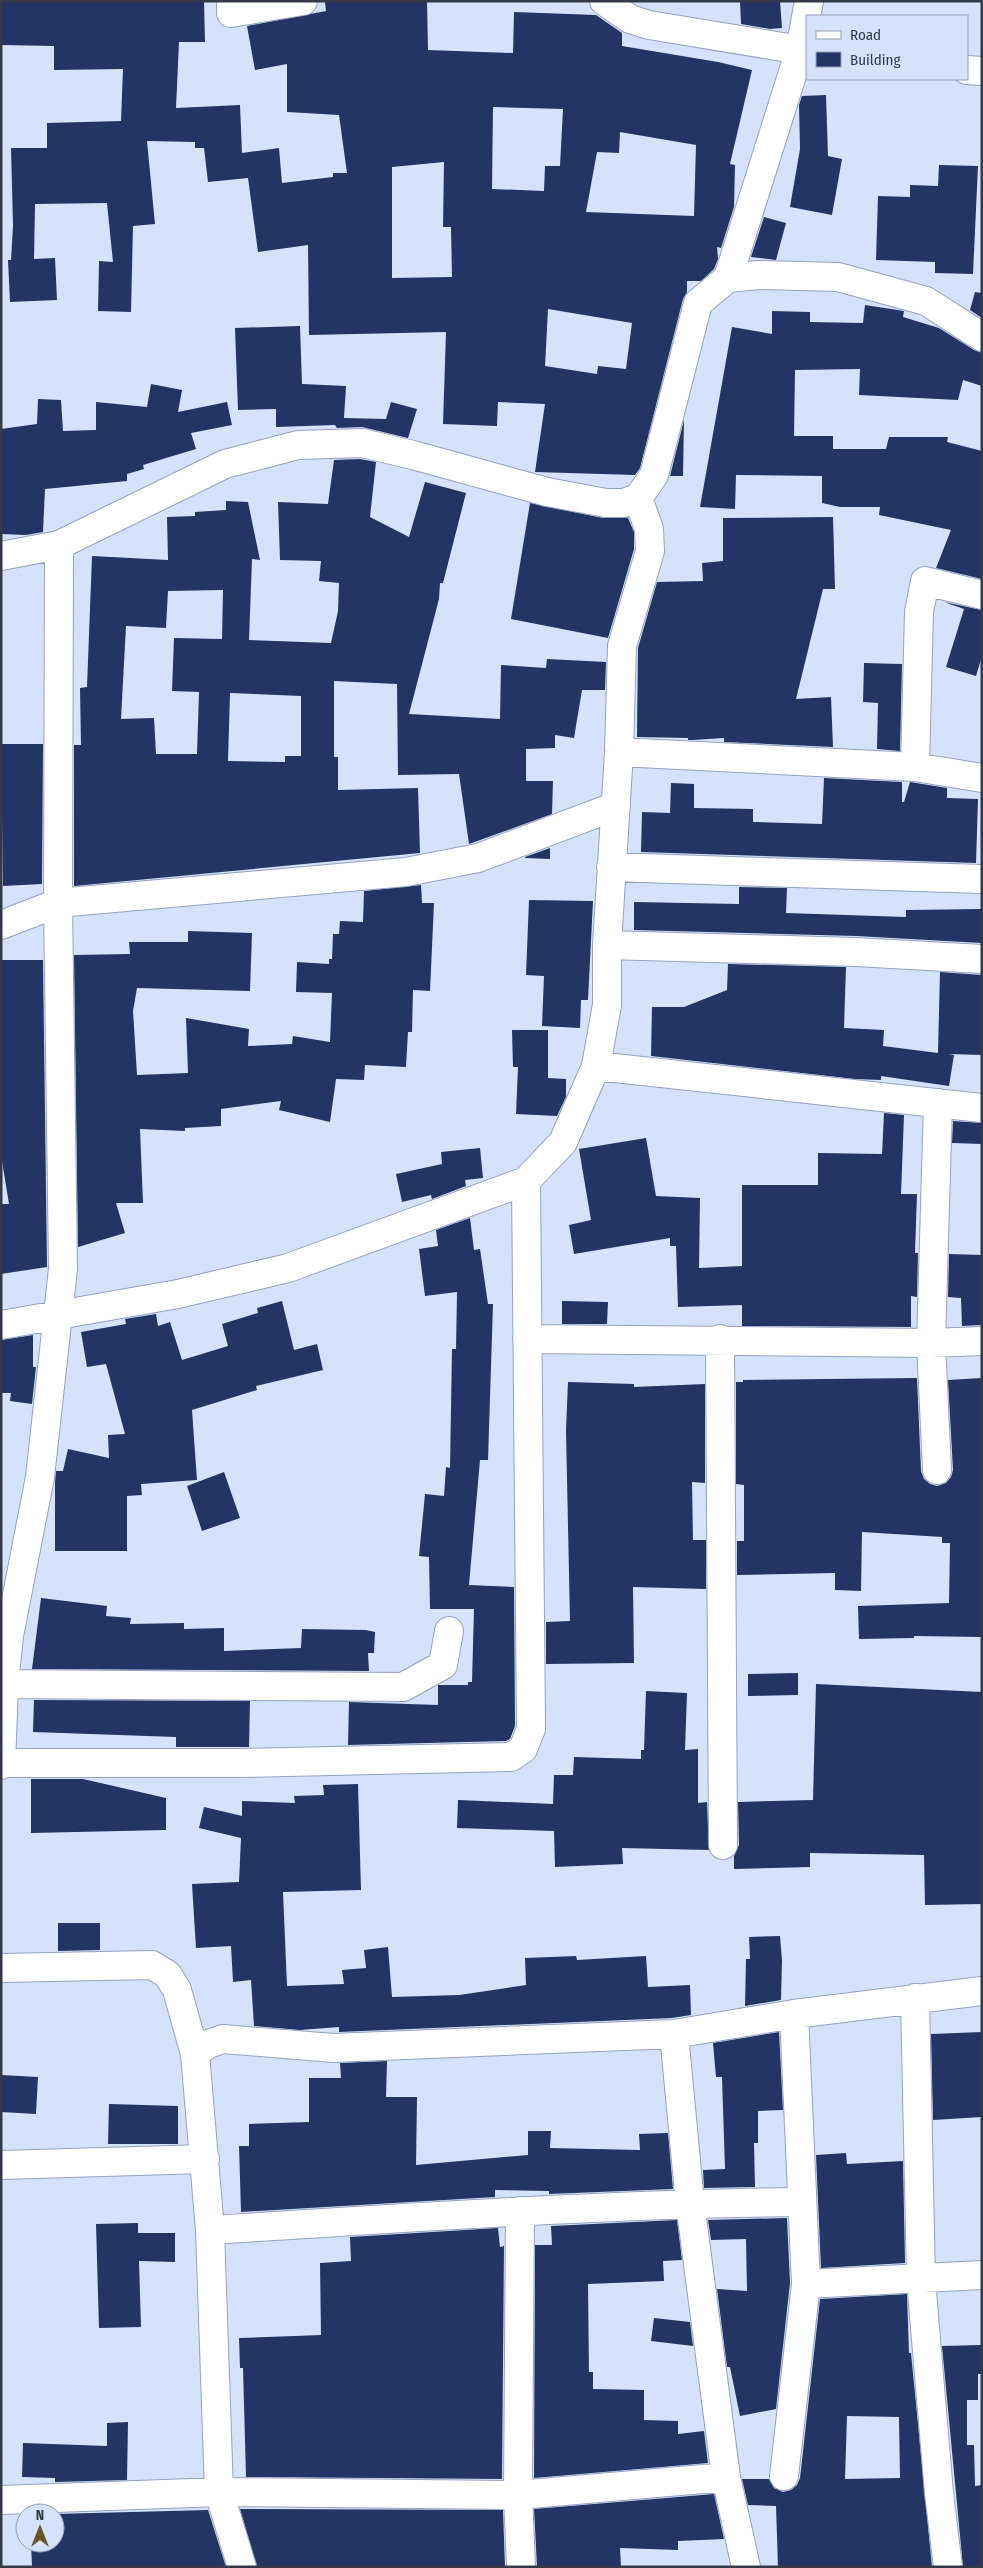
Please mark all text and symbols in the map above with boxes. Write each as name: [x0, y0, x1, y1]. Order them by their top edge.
legend: [806, 15, 968, 80]
text: Road: [850, 26, 881, 44]
text: Building: [850, 51, 901, 69]
north arrow: [15, 2503, 65, 2553]
text: N: [36, 2507, 44, 2524]

